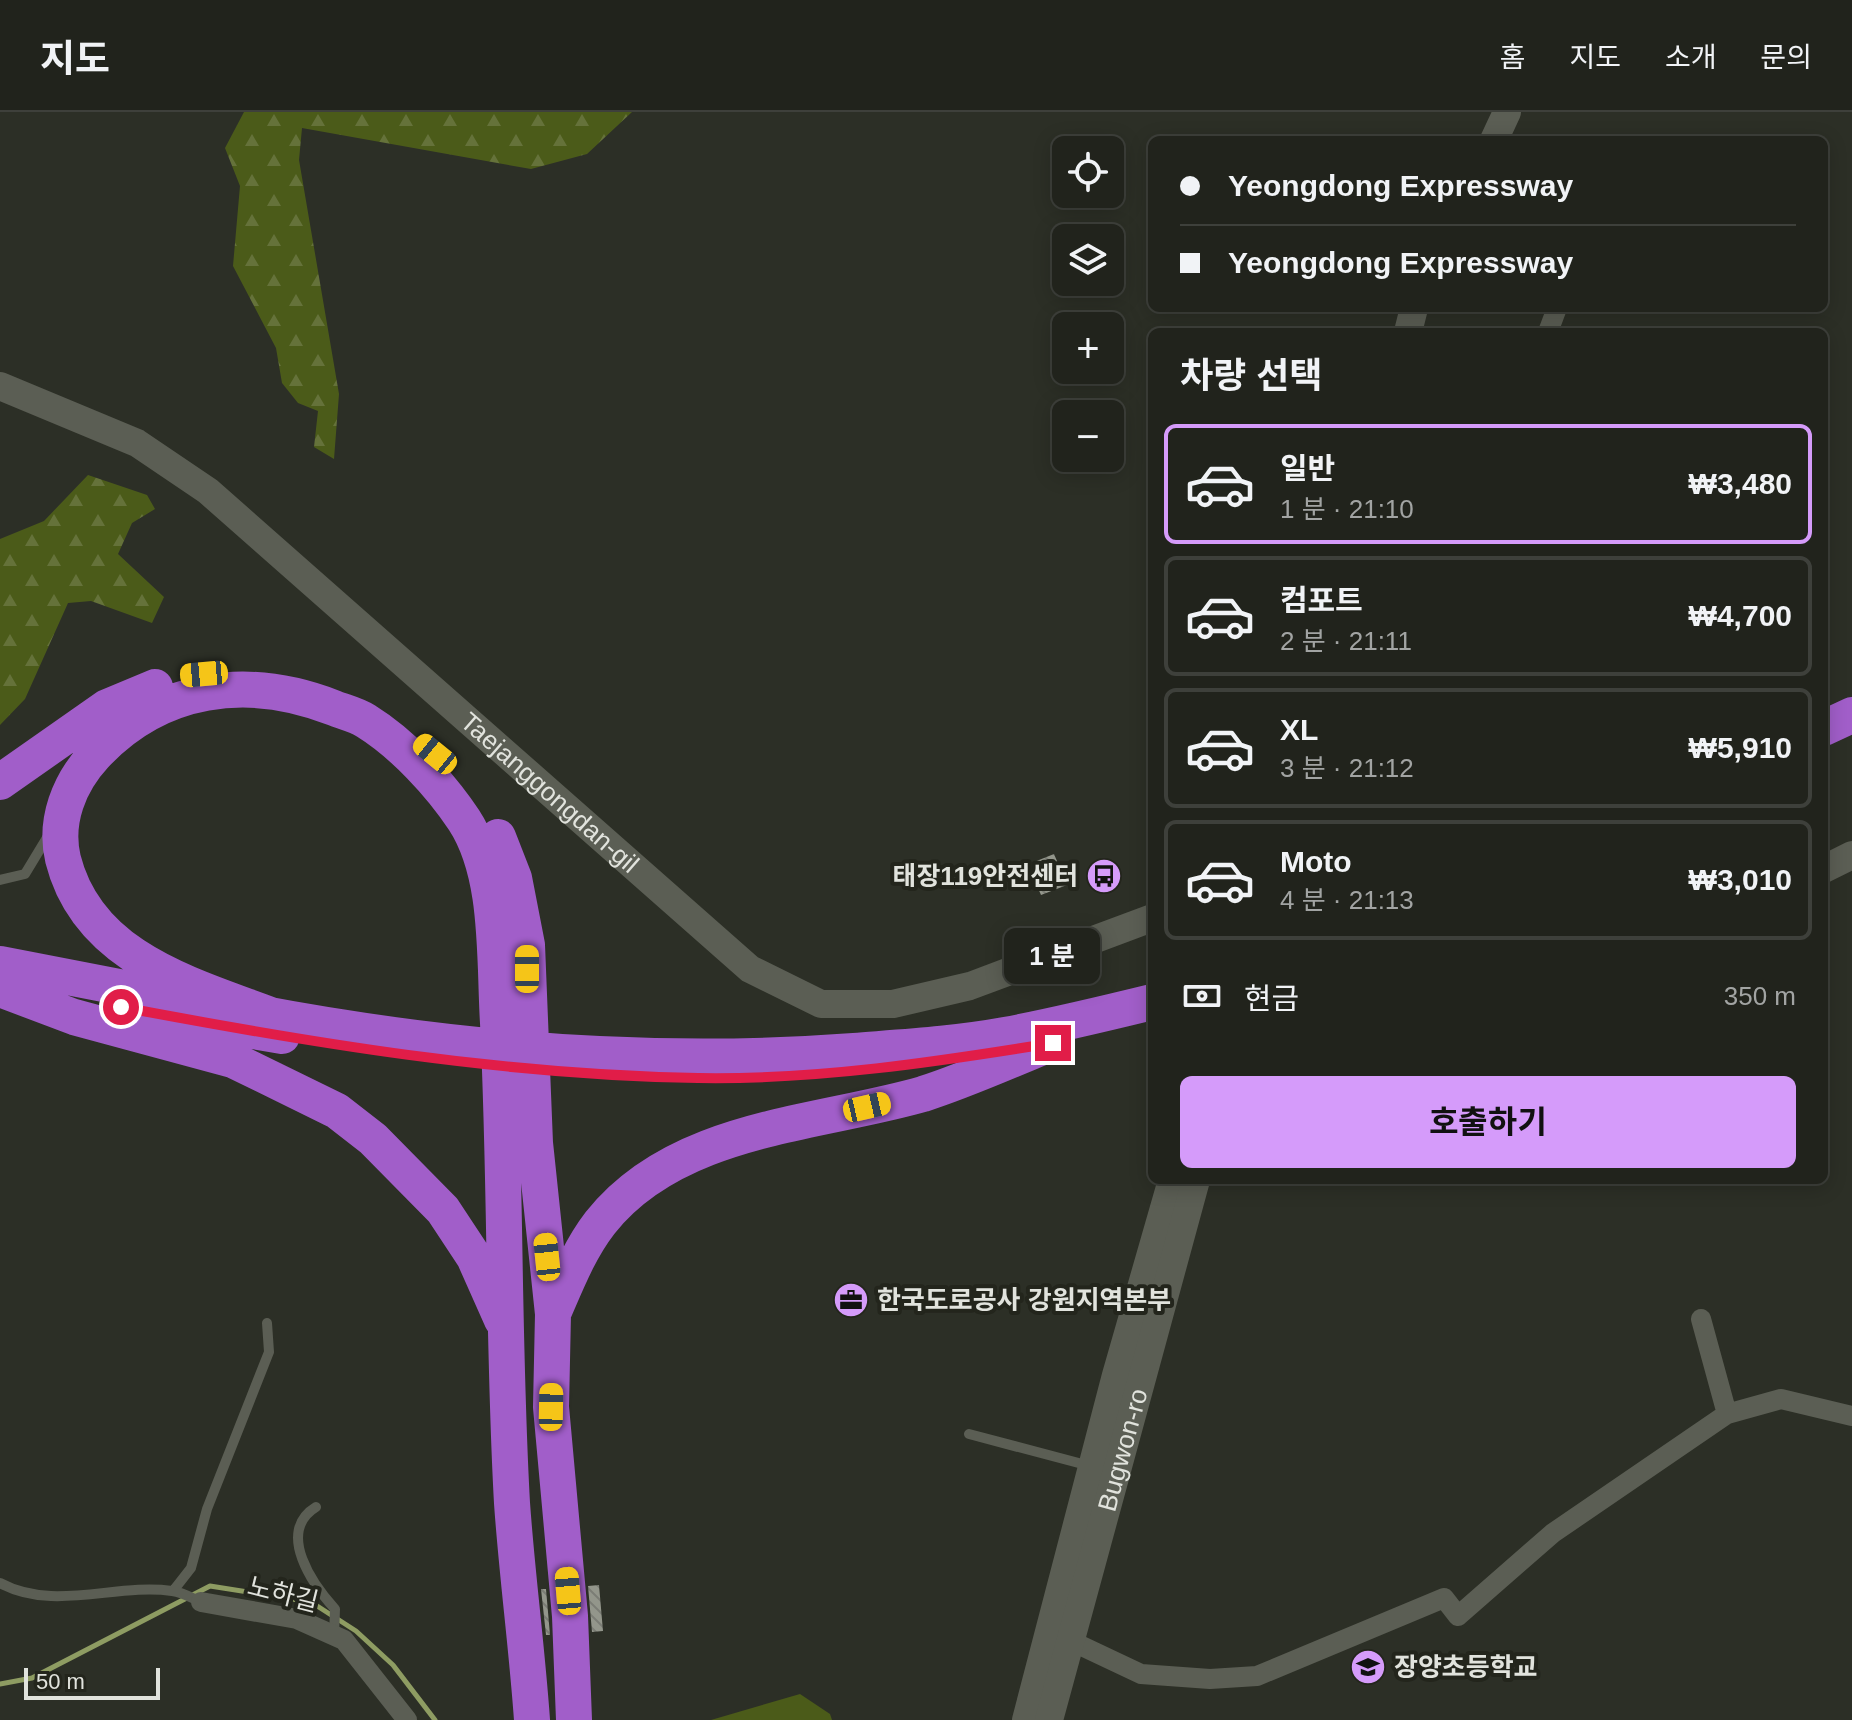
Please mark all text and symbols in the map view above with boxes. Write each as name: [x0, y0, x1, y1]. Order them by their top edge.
text: 지도: [40, 38, 110, 80]
text: 홈: [1500, 42, 1525, 73]
text: 지도: [1569, 42, 1621, 73]
text: 소개: [1665, 42, 1716, 73]
text: 문의: [1760, 42, 1812, 73]
map controls: [1052, 136, 1124, 472]
button: locate: [1052, 136, 1124, 208]
text: Yeongdong Expressway: [1228, 169, 1573, 202]
button: layers: [1052, 224, 1124, 296]
text: Yeongdong Expressway: [1228, 246, 1573, 279]
button: +: [1052, 312, 1124, 384]
text: 차량 선택: [1180, 355, 1322, 396]
button: −: [1052, 400, 1124, 472]
icon: car: [1184, 448, 1256, 520]
text: 일반: [1280, 452, 1335, 485]
text: ₩3,480: [1689, 467, 1792, 500]
text: 1 분 · 21:10: [1280, 494, 1414, 524]
icon: car: [1184, 580, 1256, 652]
text: 컴포트: [1280, 584, 1363, 617]
text: ₩4,700: [1689, 599, 1792, 632]
text: 2 분 · 21:11: [1280, 626, 1412, 656]
car: [179, 660, 229, 688]
street label: Taejanggongdan-gil: [455, 706, 645, 879]
icon: car: [1184, 712, 1256, 784]
text: XL: [1280, 713, 1318, 746]
car: [409, 730, 461, 778]
text: ₩5,910: [1689, 731, 1792, 764]
text: 3 분 · 21:12: [1280, 753, 1414, 783]
icon: car: [1184, 844, 1256, 916]
text: Moto: [1280, 845, 1352, 878]
bus stop icon: 태장119안전센터: [1085, 857, 1123, 895]
place label: 태장119안전센터: [893, 861, 1078, 891]
text: ₩3,010: [1689, 863, 1792, 896]
text: 4 분 · 21:13: [1280, 885, 1414, 915]
callout: 1 분: [1005, 927, 1101, 983]
text: 1 분: [1029, 941, 1075, 971]
car: [515, 945, 539, 993]
icon: cash: [1180, 974, 1224, 1018]
text: 350 m: [1724, 981, 1796, 1011]
text: 현금: [1244, 982, 1299, 1015]
route start: [103, 989, 139, 1025]
route end: [1035, 1025, 1071, 1061]
button: 호출하기: [1180, 1076, 1796, 1168]
car: [841, 1090, 893, 1124]
car: [533, 1232, 561, 1282]
office icon: 한국도로공사 강원지역본부: [832, 1281, 870, 1319]
place label: 한국도로공사 강원지역본부: [877, 1285, 1171, 1315]
car: [539, 1383, 563, 1431]
street label: Bugwon-ro: [1092, 1385, 1154, 1514]
car: [554, 1566, 582, 1616]
street label: 노하길: [245, 1571, 321, 1617]
school or university icon: 장양초등학교: [1349, 1648, 1387, 1686]
place label: 장양초등학교: [1394, 1652, 1538, 1682]
scale bar: [24, 1664, 160, 1700]
text: 50 m: [36, 1669, 85, 1694]

